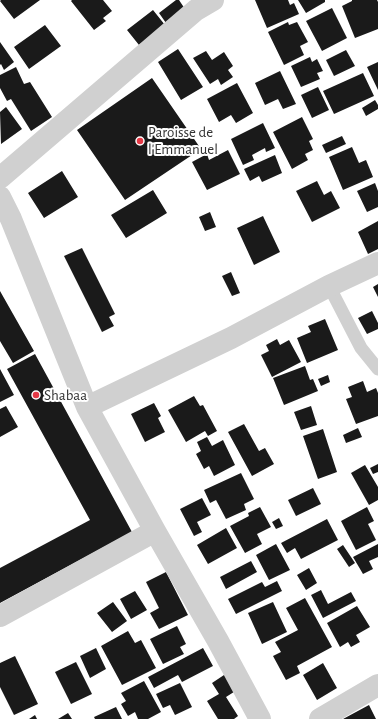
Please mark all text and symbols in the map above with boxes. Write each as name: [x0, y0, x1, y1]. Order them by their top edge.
place label: Paroisse de l'Emmanuel: [148, 123, 218, 158]
marker: Paroisse de l'Emmanuel: [135, 136, 145, 146]
place label: Shabaa: [44, 386, 87, 404]
marker: Shabaa: [31, 390, 41, 400]

